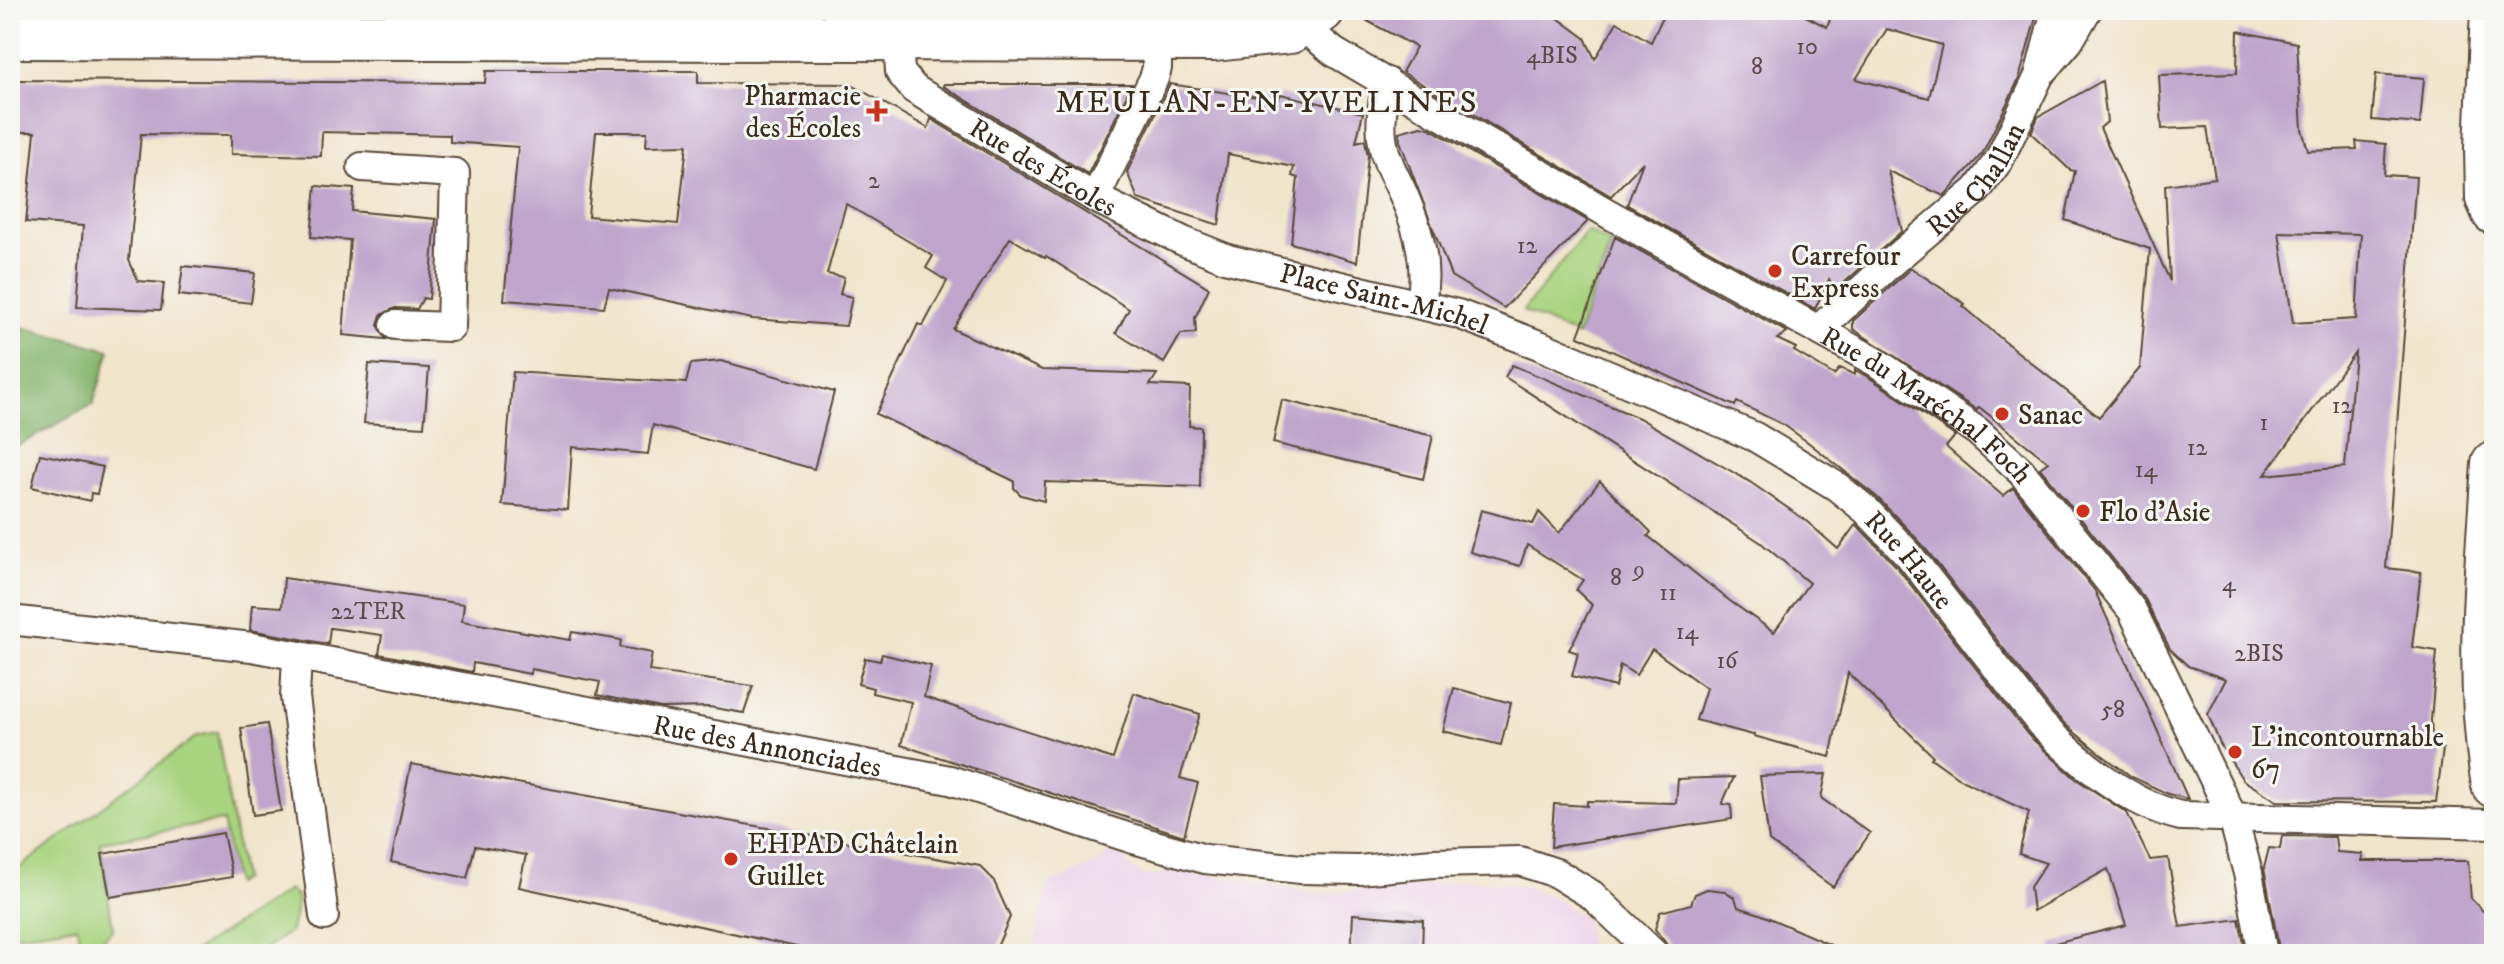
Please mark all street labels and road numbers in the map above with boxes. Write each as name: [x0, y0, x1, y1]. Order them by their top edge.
street label: Rue des Écoles: [963, 110, 1122, 225]
street label: Rue Challan: [1920, 117, 2033, 244]
street label: Place Saint-Michel: [1276, 256, 1494, 343]
street label: Rue du Maréchal Foch: [1814, 319, 2040, 492]
street label: Rue Haute: [1857, 504, 1961, 617]
street label: Rue des Annonciades: [650, 708, 884, 786]

